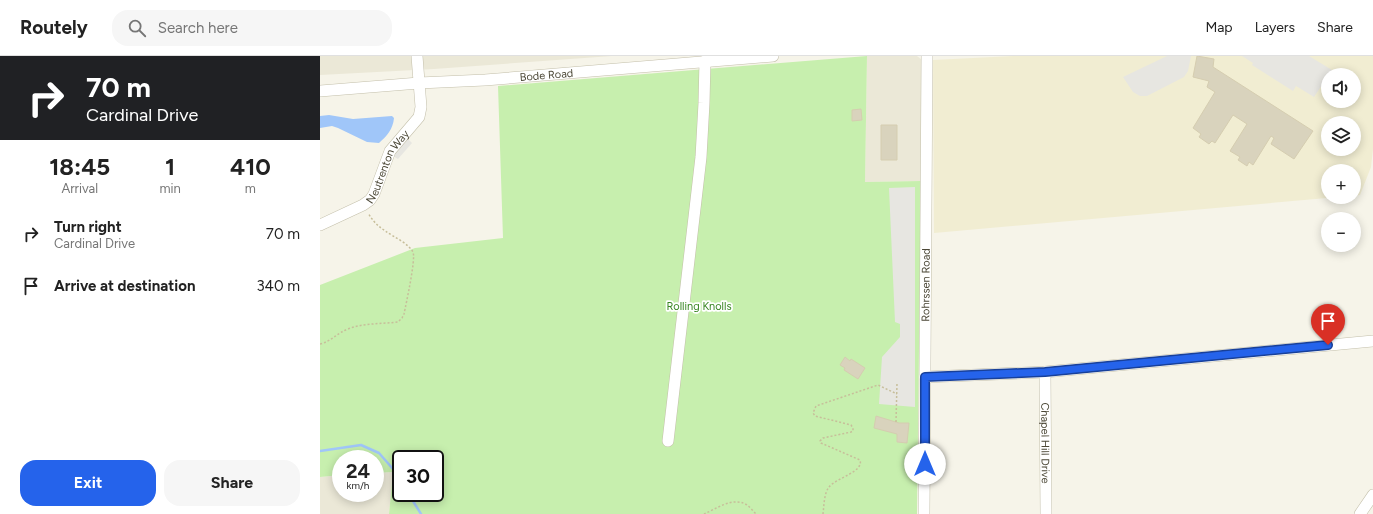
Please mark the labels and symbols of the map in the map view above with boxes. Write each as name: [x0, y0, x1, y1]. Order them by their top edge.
street label: Bode Road: [519, 66, 574, 84]
street label: Neutrenton Way: [363, 127, 412, 206]
street label: Rohrssen Road: [919, 248, 932, 322]
park label: Rolling Knolls: [666, 300, 732, 313]
pin: [1311, 304, 1345, 345]
street label: Chapel Hill Drive: [1039, 402, 1052, 484]
position arrow: [904, 443, 946, 485]
speed limit sign: 30: [392, 450, 444, 502]

